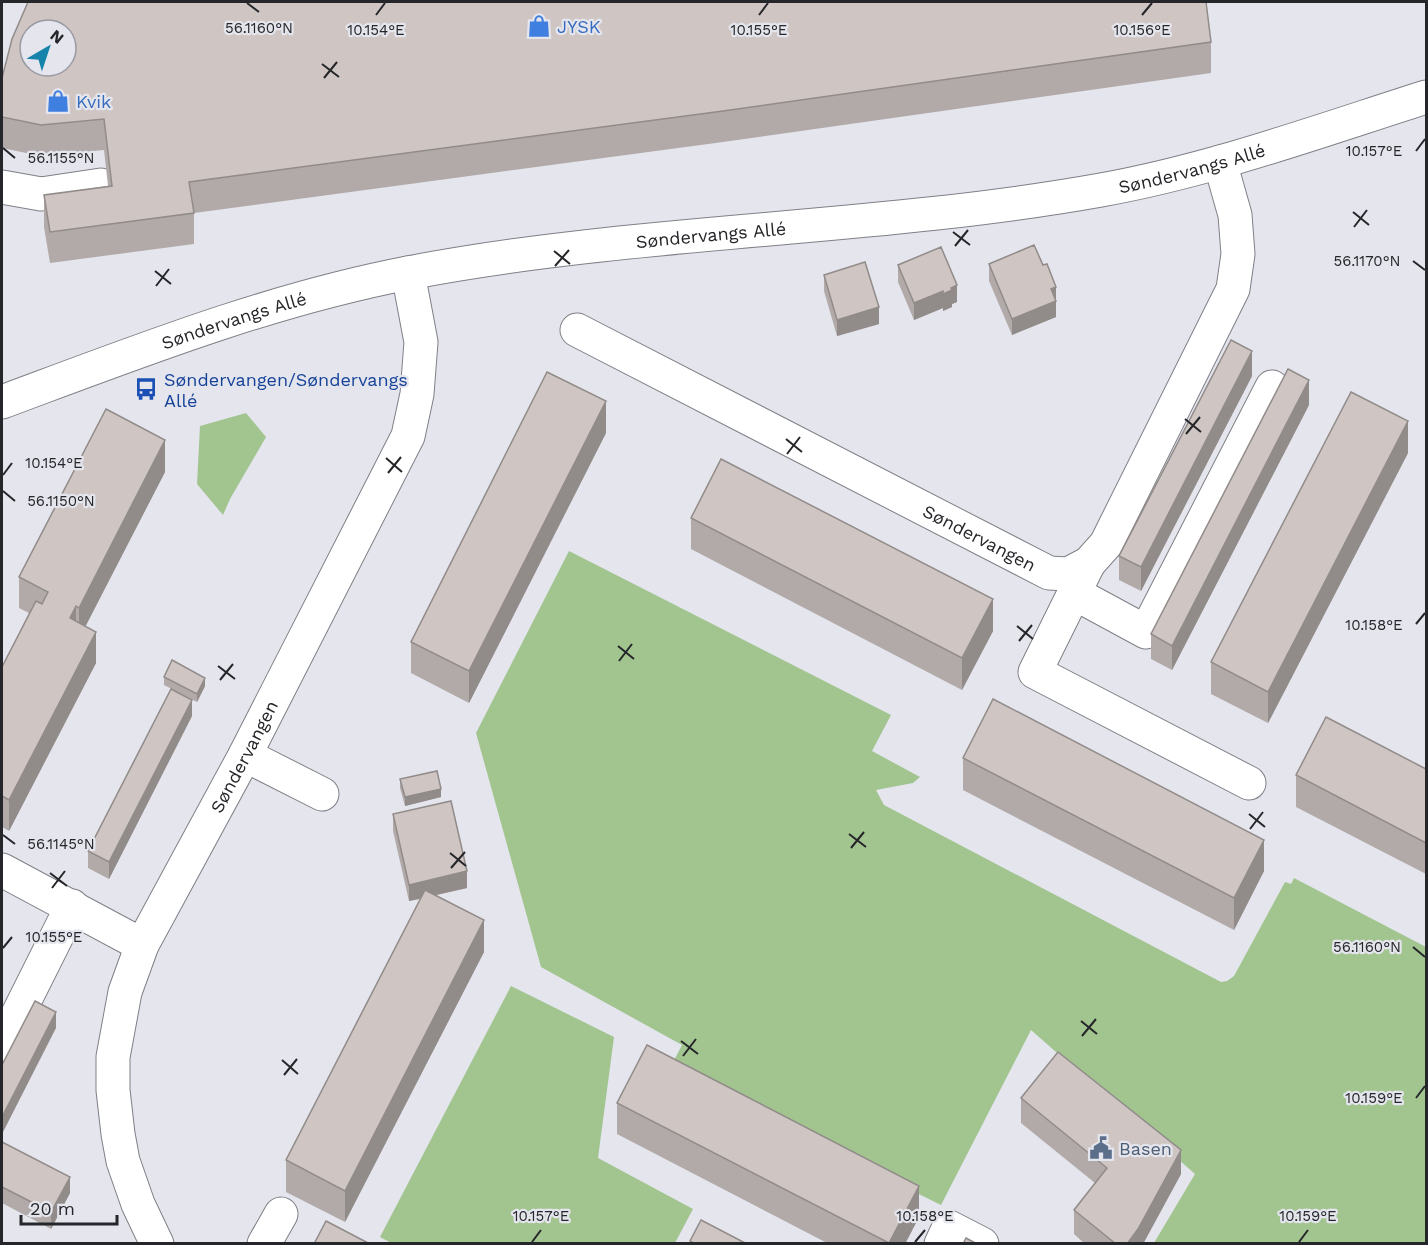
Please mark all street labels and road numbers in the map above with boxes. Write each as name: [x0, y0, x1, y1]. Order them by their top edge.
street label: Søndervangs Allé: [1116, 139, 1268, 197]
street label: Søndervangs Allé: [635, 217, 787, 252]
street label: Søndervangs Allé: [159, 287, 309, 353]
street label: Søndervangen: [920, 500, 1040, 575]
street label: Søndervangen: [205, 697, 282, 816]

